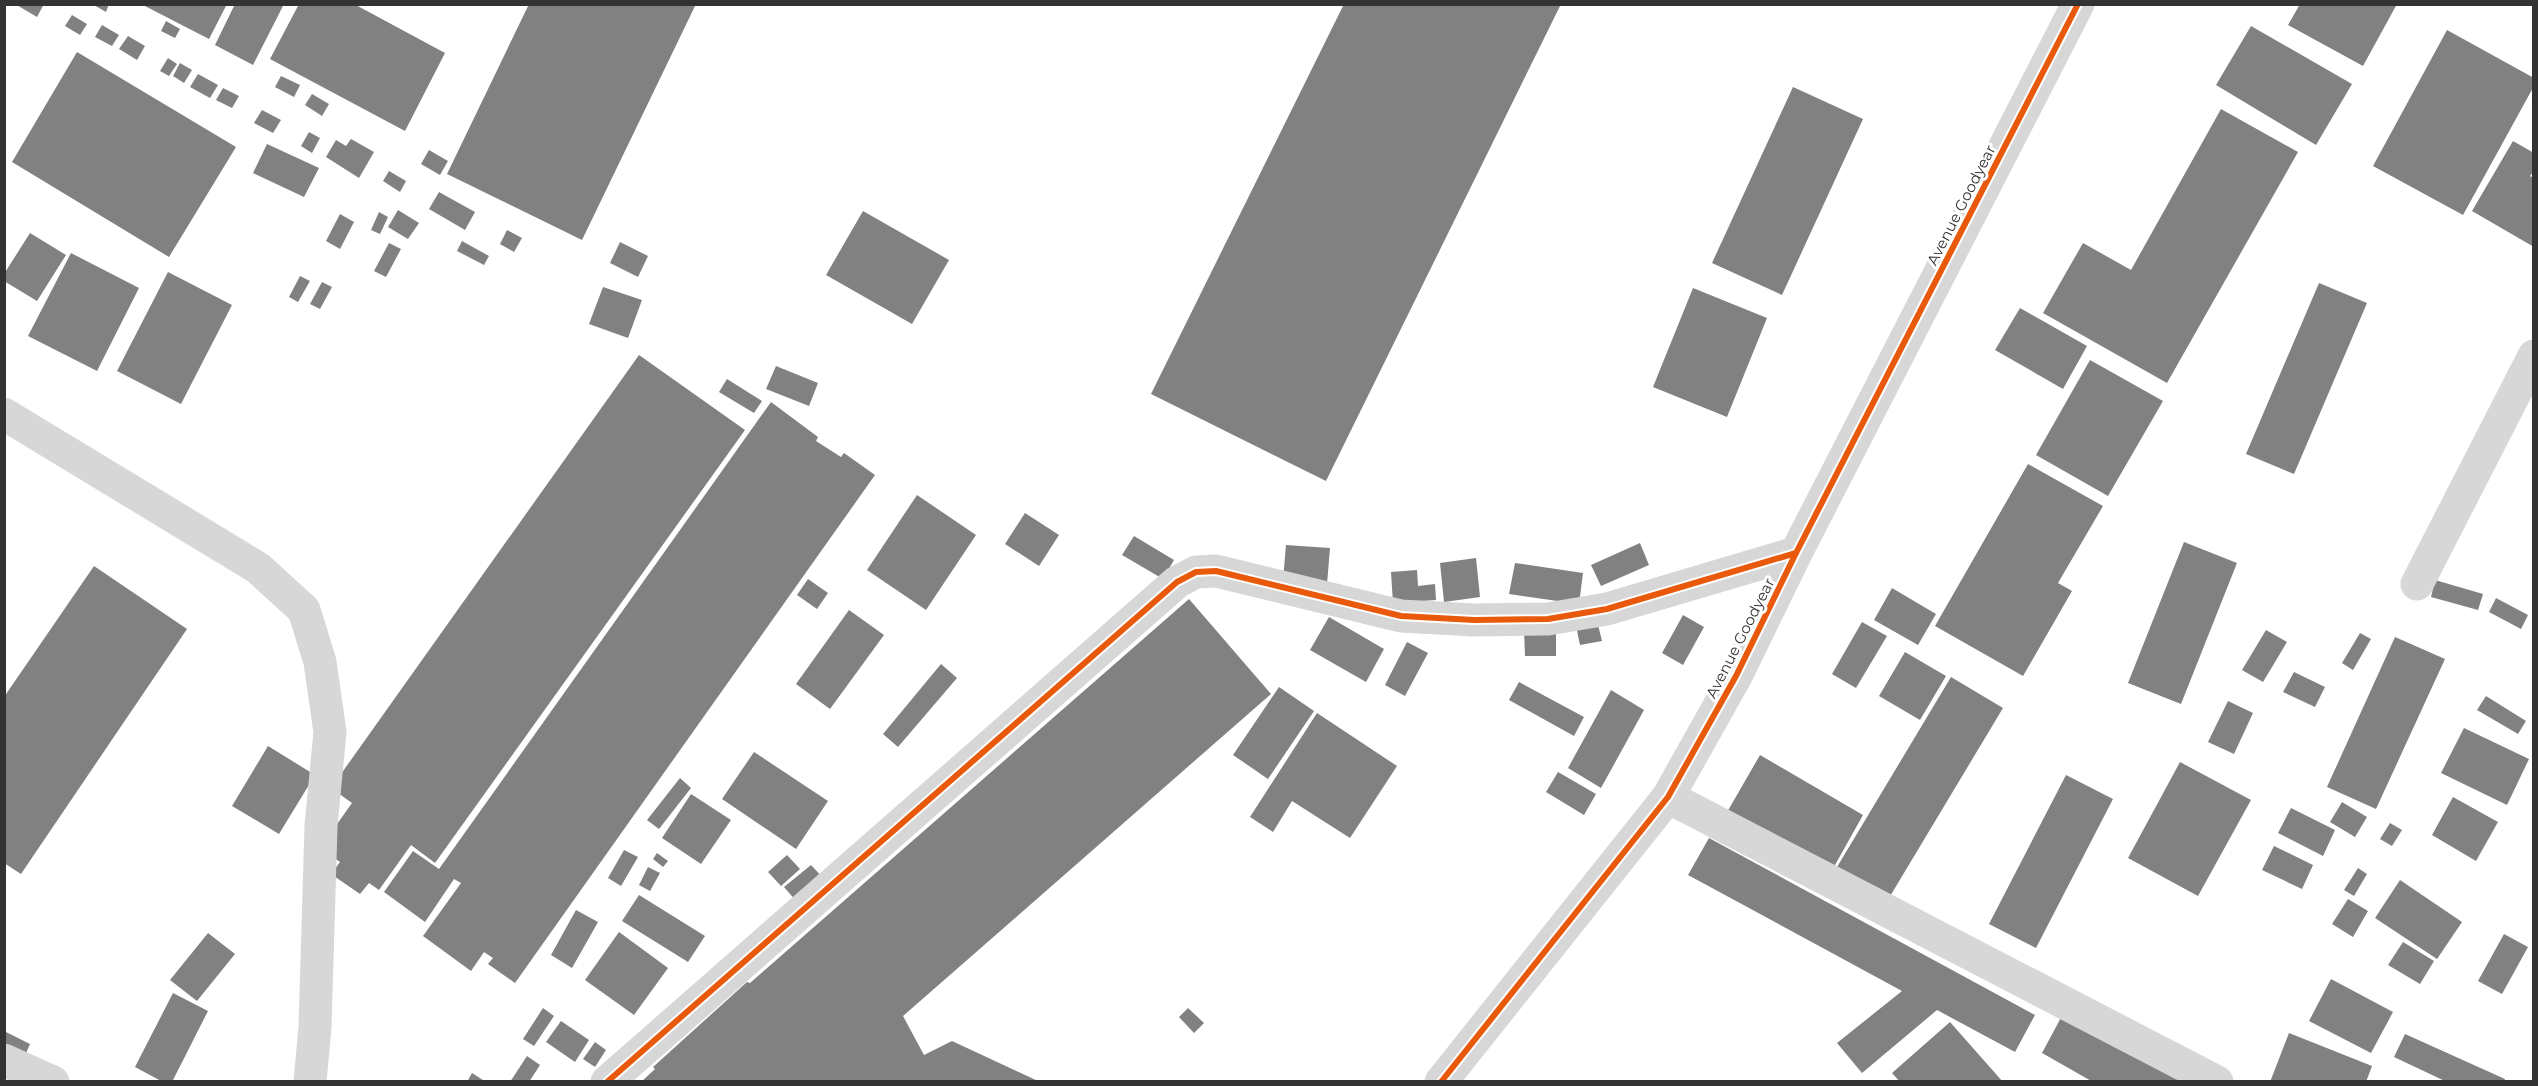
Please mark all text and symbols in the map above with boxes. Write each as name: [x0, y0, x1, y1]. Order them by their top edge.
street label: Avenue Goodyear: [1922, 142, 2000, 268]
street label: Avenue Goodyear: [1701, 575, 1779, 701]

